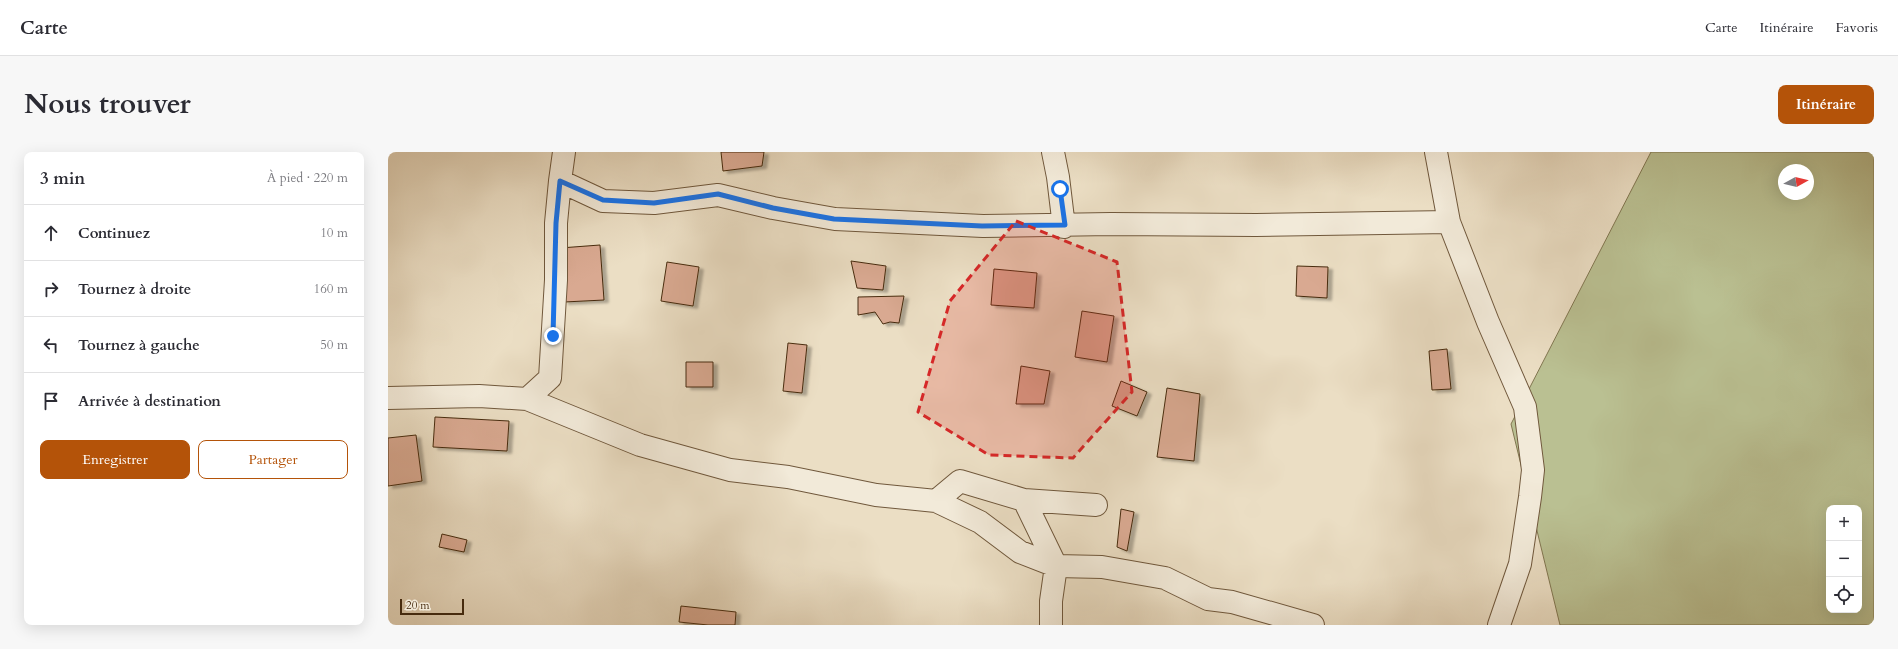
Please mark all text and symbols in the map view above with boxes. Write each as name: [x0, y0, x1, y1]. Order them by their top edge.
text: Carte: [20, 15, 68, 41]
text: Carte: [1705, 18, 1738, 37]
text: Itinéraire: [1760, 18, 1814, 37]
text: Favoris: [1836, 18, 1878, 37]
text: Nous trouver: [24, 85, 191, 123]
button: Itinéraire: [1778, 85, 1874, 124]
north arrow: [1778, 164, 1814, 200]
text: 3 min: [40, 167, 85, 190]
text: À pied · 220 m: [267, 169, 348, 187]
route start: [1051, 180, 1069, 198]
icon: ahead: [40, 222, 62, 244]
text: Continuez: [78, 223, 150, 243]
text: 10 m: [320, 224, 348, 242]
icon: right: [40, 278, 62, 300]
text: Tournez à droite: [78, 279, 191, 299]
text: 160 m: [314, 280, 348, 298]
route end: [544, 327, 562, 345]
icon: left: [40, 334, 62, 356]
text: Tournez à gauche: [78, 335, 200, 355]
text: 50 m: [320, 336, 348, 354]
icon: arrive: [40, 390, 62, 412]
text: Arrivée à destination: [78, 391, 221, 411]
button: Enregistrer: [40, 440, 190, 479]
button: Partager: [198, 440, 348, 479]
map controls: [1826, 505, 1862, 613]
button: +: [1826, 505, 1862, 541]
button: −: [1826, 541, 1862, 577]
button: locate: [1826, 577, 1862, 613]
scale bar: [400, 597, 464, 616]
text: 20 m: [406, 598, 430, 613]

